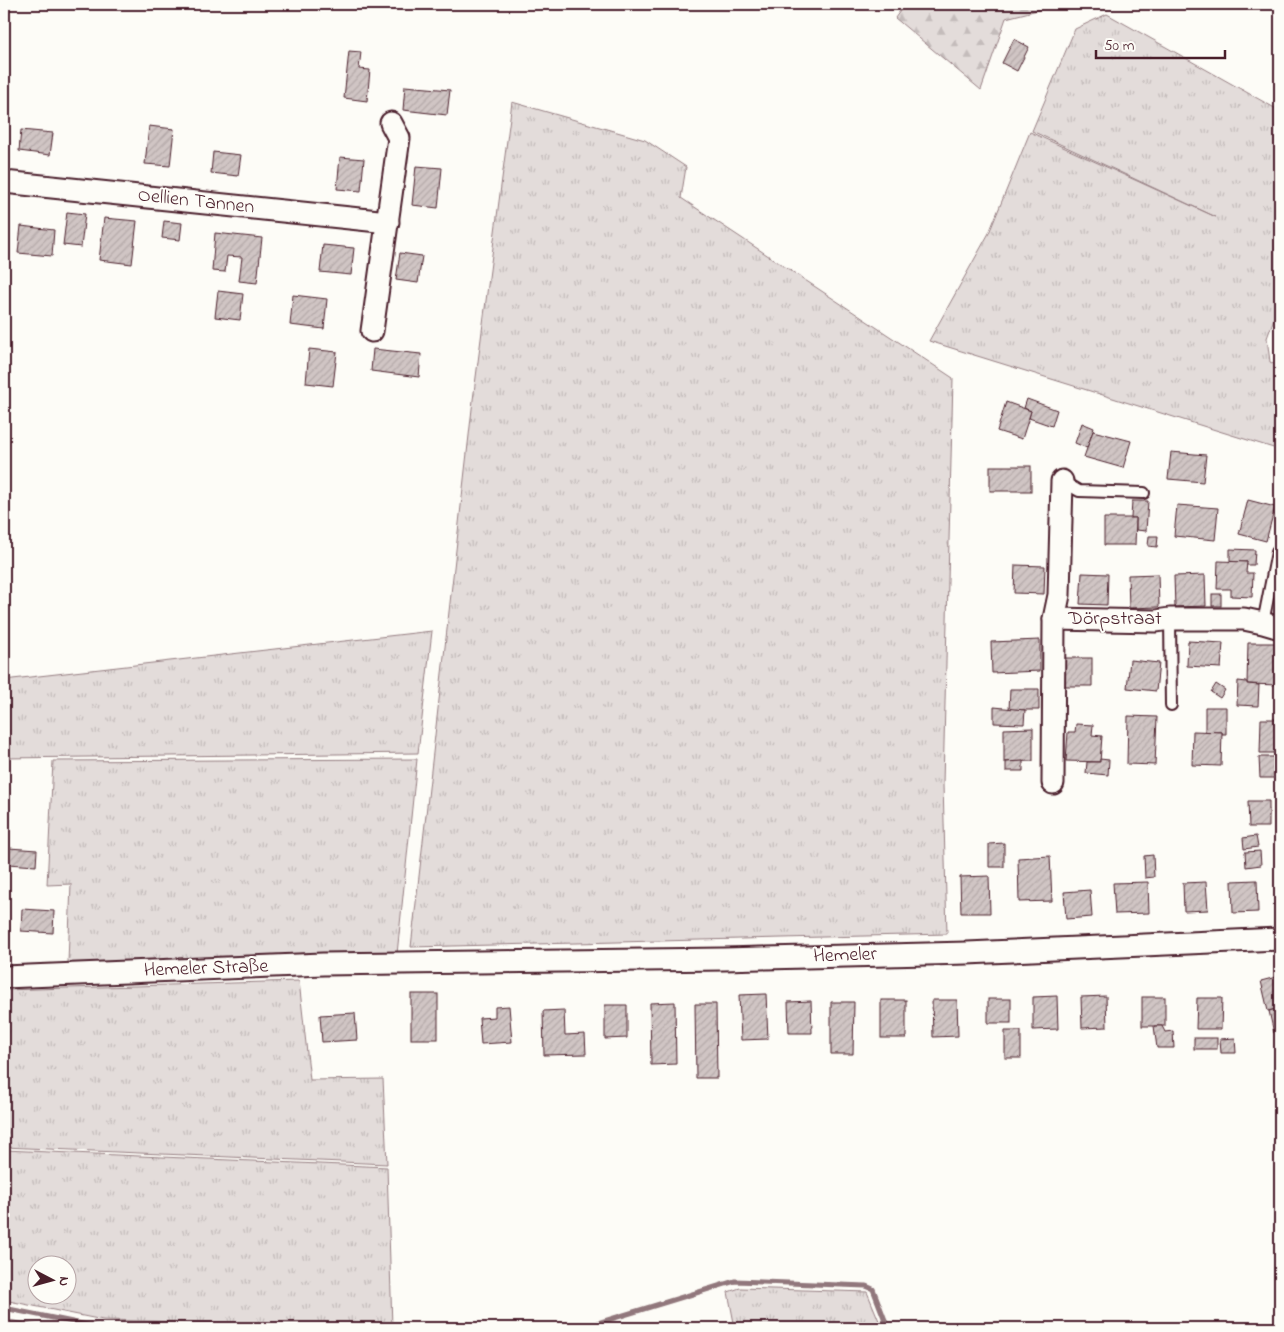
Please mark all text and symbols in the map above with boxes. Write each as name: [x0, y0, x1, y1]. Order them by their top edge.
scale bar: [1096, 28, 1225, 60]
text: 50 m: [1104, 35, 1135, 57]
street label: Oellien Tannen: [136, 181, 256, 223]
street label: Dörpstraat: [1067, 605, 1162, 634]
street label: Hemeler: [813, 940, 878, 972]
street label: Hemeler Straße: [143, 952, 269, 986]
north arrow: [28, 1254, 78, 1304]
text: N: [53, 1275, 74, 1287]

